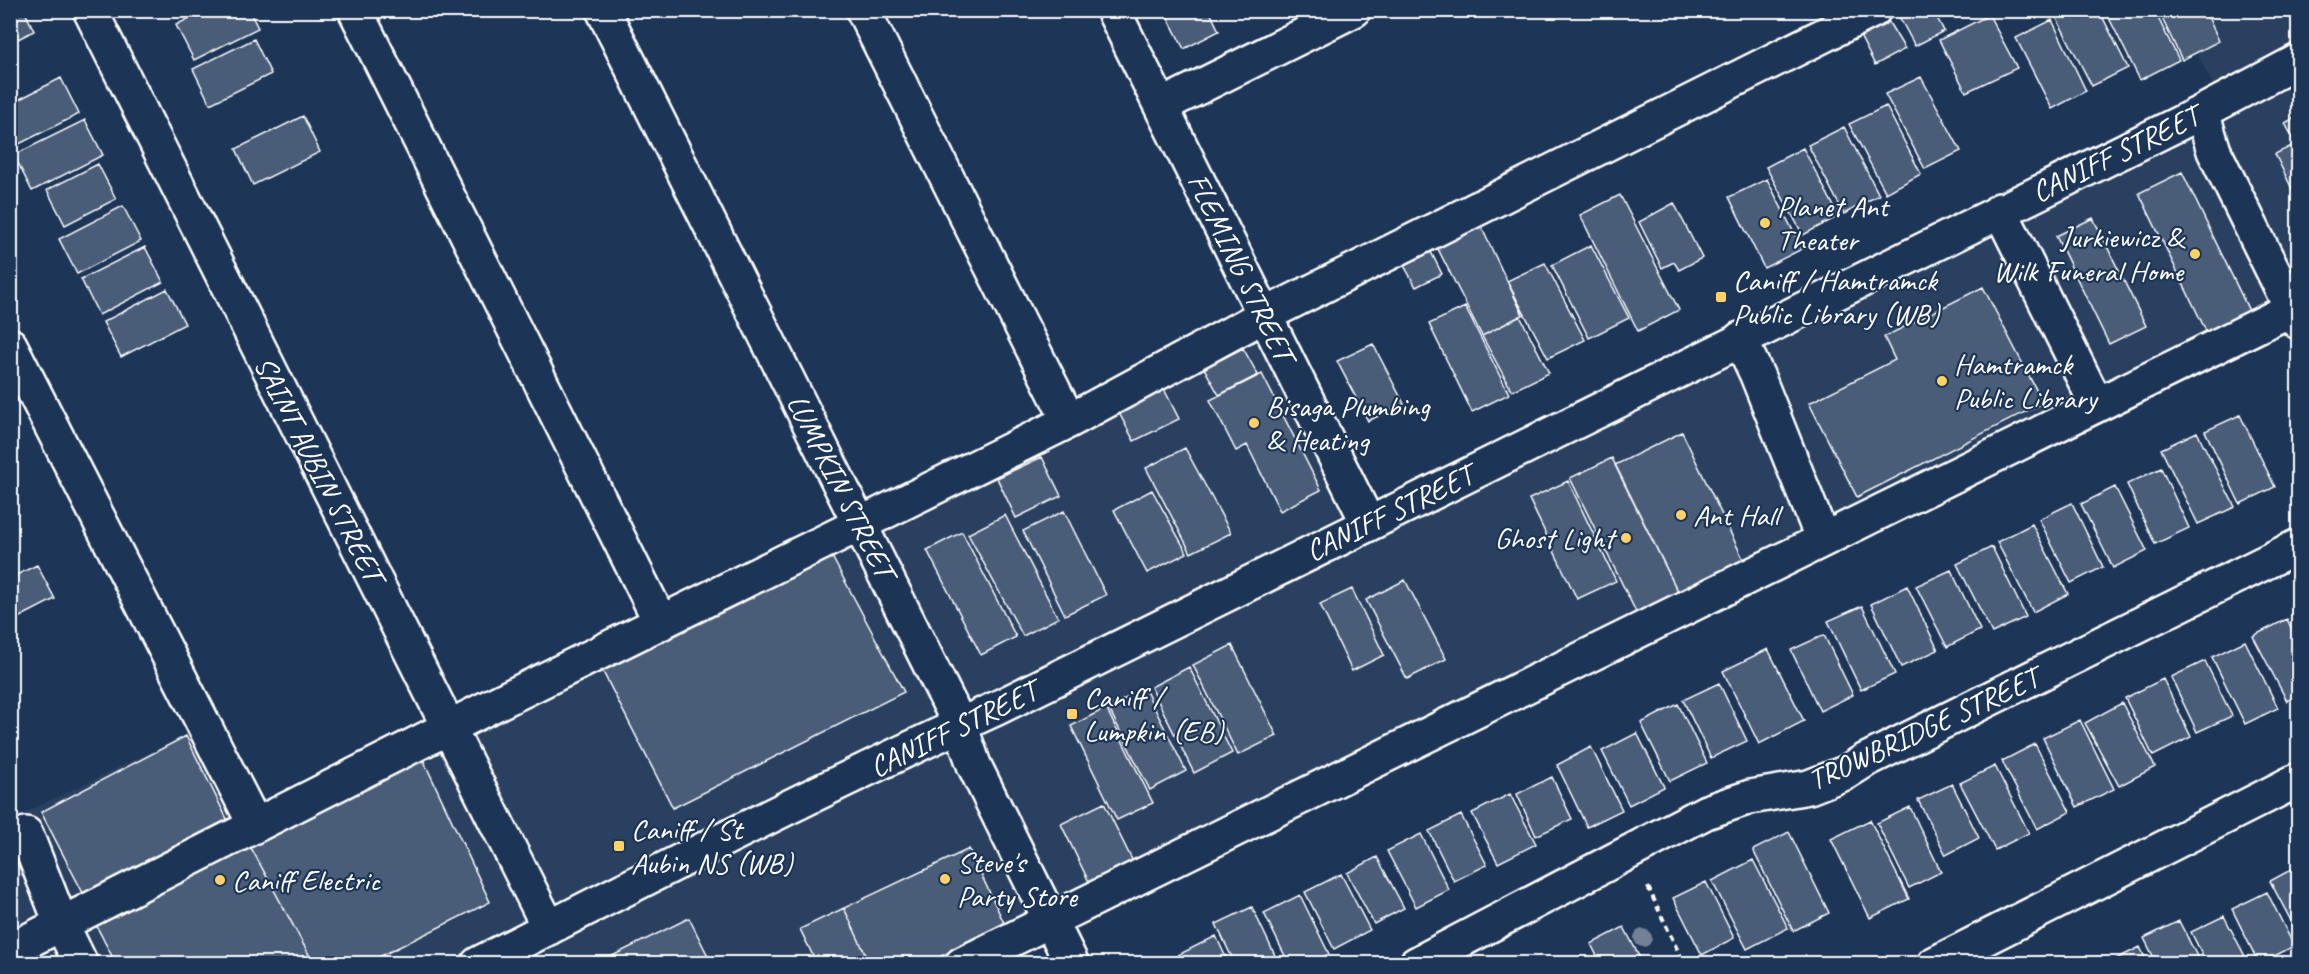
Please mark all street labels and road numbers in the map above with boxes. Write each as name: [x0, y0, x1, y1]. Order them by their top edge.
street label: CANIFF STREET: [2025, 94, 2211, 211]
street label: FLEMING STREET: [1179, 167, 1306, 374]
street label: SAINT AUBIN STREET: [246, 350, 396, 595]
street label: LUMPKIN STREET: [778, 388, 907, 591]
street label: CANIFF STREET: [1299, 453, 1485, 570]
street label: TROWBRIDGE STREET: [1802, 656, 2051, 799]
street label: CANIFF STREET: [863, 669, 1049, 786]

